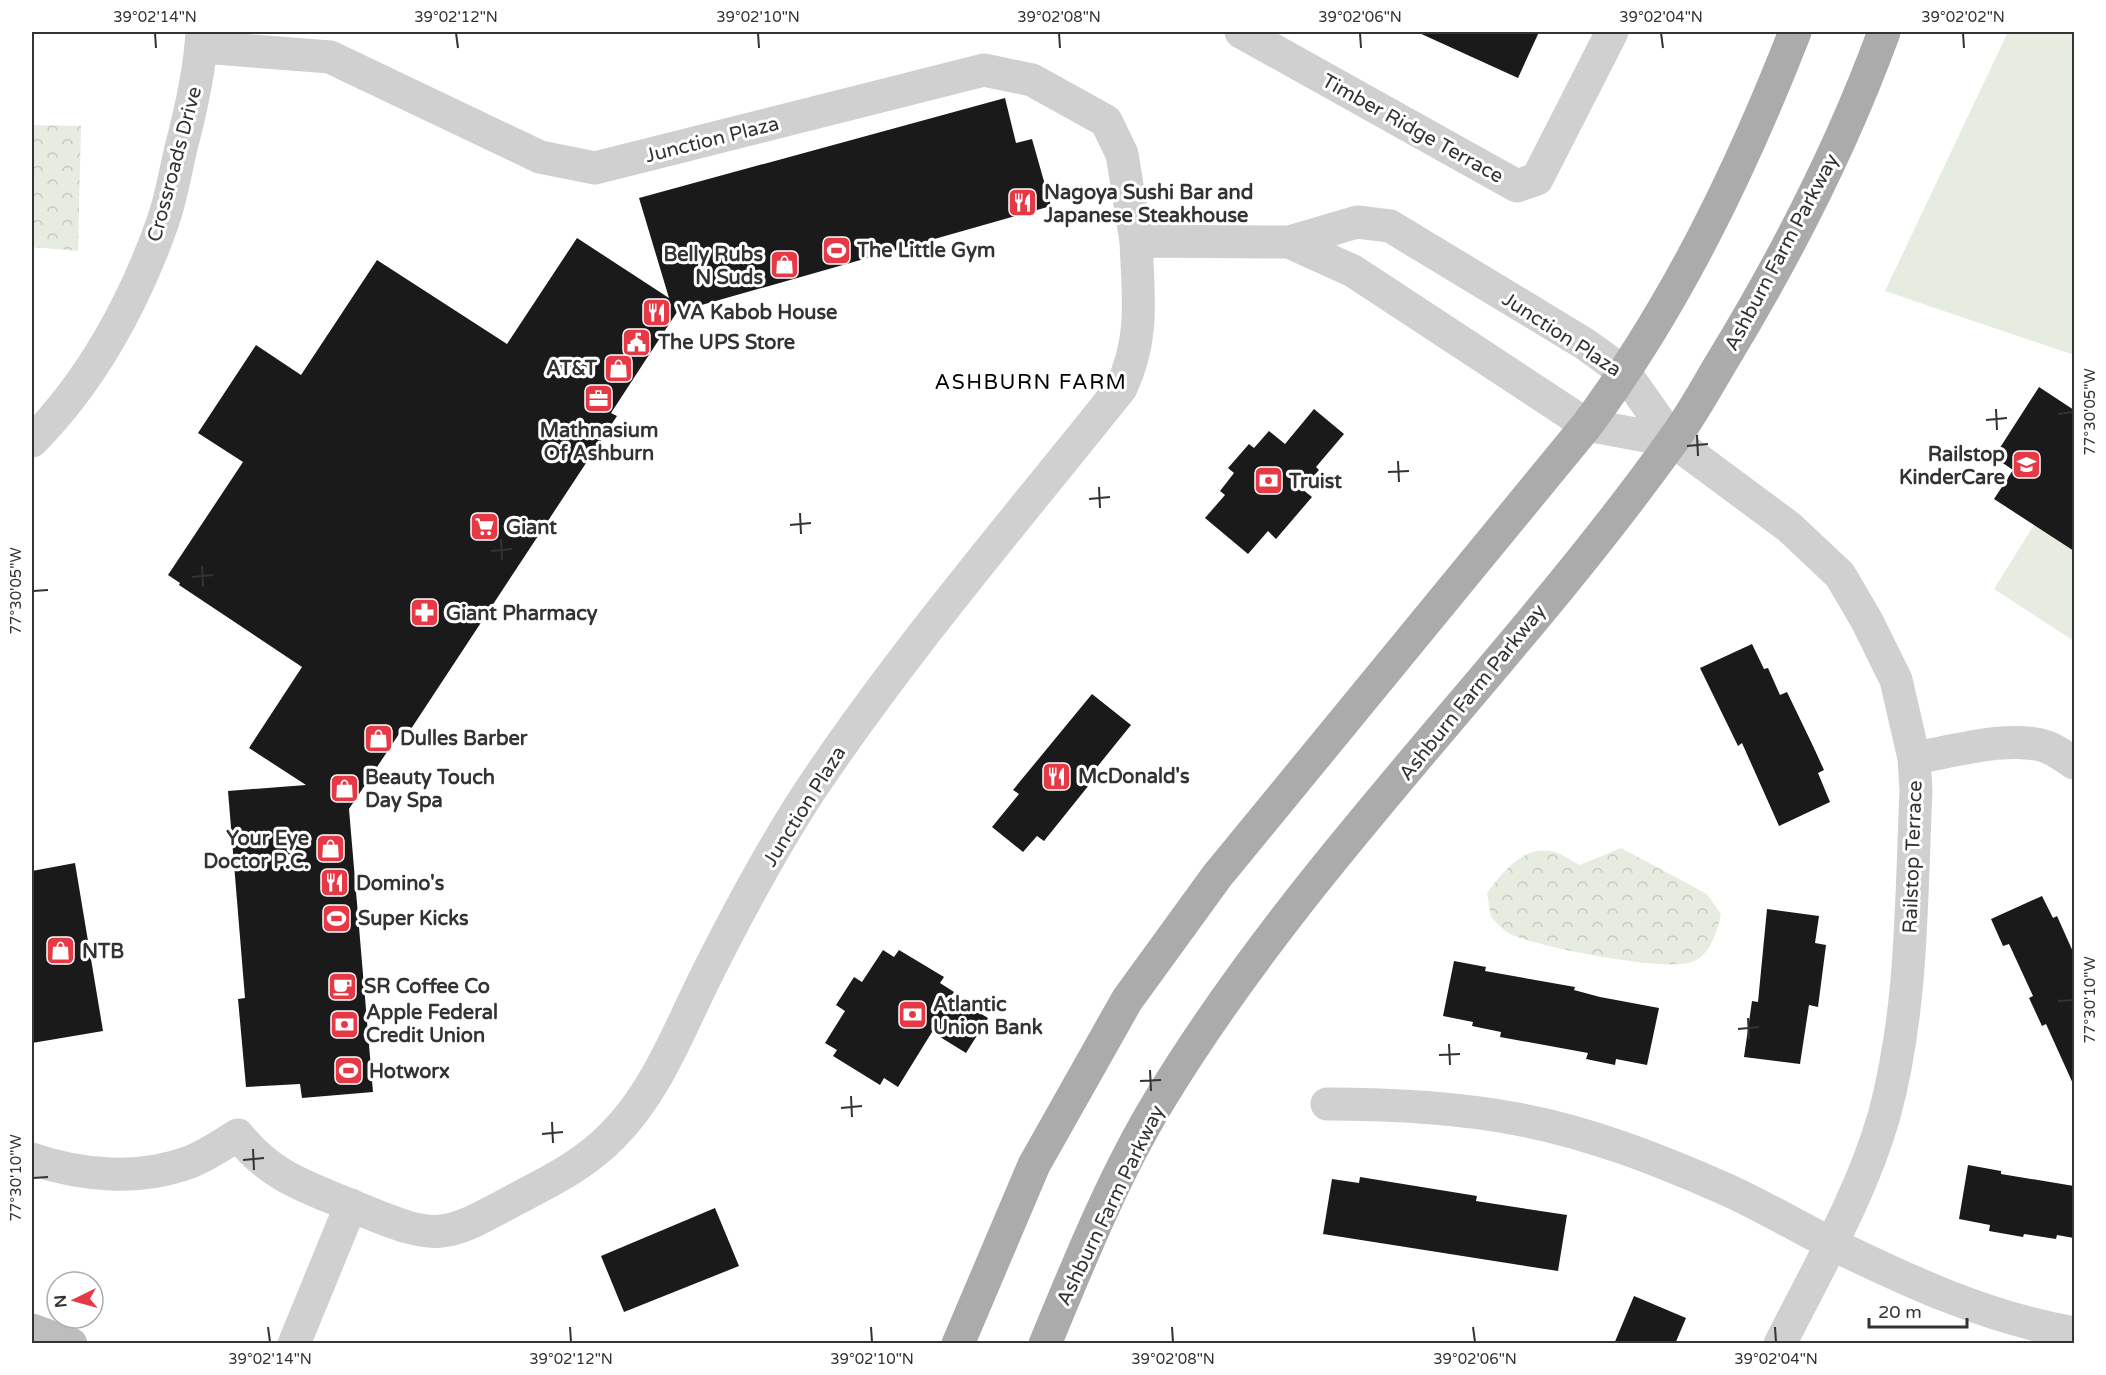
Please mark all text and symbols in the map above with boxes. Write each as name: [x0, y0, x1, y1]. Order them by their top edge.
text: 39°02'14"N: [113, 8, 197, 26]
text: 39°02'12"N: [414, 8, 498, 26]
text: 39°02'10"N: [716, 8, 800, 26]
text: 39°02'08"N: [1017, 8, 1101, 26]
text: 39°02'06"N: [1318, 8, 1402, 26]
text: 39°02'04"N: [1619, 8, 1703, 26]
text: 39°02'02"N: [1921, 8, 2005, 26]
street label: Timber Ridge Terrace: [1318, 69, 1507, 189]
street label: Crossroads Drive: [143, 84, 207, 245]
street label: Junction Plaza: [643, 112, 782, 168]
street label: Ashburn Farm Parkway: [1720, 150, 1844, 355]
place label: Nagoya Sushi Bar and Japanese Steakhouse: [1043, 181, 1253, 228]
restaurant icon: Nagoya Sushi Bar and Japanese Steakhouse: [1007, 187, 1039, 219]
sports icon: The Little Gym: [820, 234, 852, 266]
place label: The Little Gym: [856, 239, 995, 263]
place label: Belly Rubs N Suds: [663, 243, 763, 290]
shop icon: Belly Rubs N Suds: [768, 249, 800, 281]
street label: Junction Plaza: [1497, 287, 1626, 382]
restaurant icon: VA Kabob House: [640, 296, 672, 328]
place label: VA Kabob House: [677, 301, 837, 325]
public building icon: The UPS Store: [621, 326, 653, 358]
place label: The UPS Store: [657, 331, 795, 355]
shop icon: AT&T: [602, 352, 634, 384]
place label: AT&T: [546, 357, 598, 381]
text: 77°30'05"W: [2081, 368, 2099, 456]
district label: ASHBURN FARM: [935, 370, 1127, 395]
office icon: Mathnasium Of Ashburn: [583, 383, 615, 415]
place label: Mathnasium Of Ashburn: [540, 419, 658, 466]
place label: Railstop KinderCare: [1899, 443, 2005, 490]
school or university icon: Railstop KinderCare: [2010, 449, 2042, 481]
bank icon: Truist: [1252, 465, 1284, 497]
place label: Truist: [1288, 470, 1342, 494]
supermarket icon: Giant: [469, 511, 501, 543]
place label: Giant: [506, 516, 557, 540]
text: 77°30'05"W: [7, 547, 25, 635]
pharmacy icon: Giant Pharmacy: [409, 597, 441, 629]
street label: Ashburn Farm Parkway: [1394, 599, 1551, 786]
place label: Giant Pharmacy: [446, 602, 598, 626]
shop icon: Dulles Barber: [363, 722, 395, 754]
place label: Dulles Barber: [400, 727, 528, 751]
street label: Junction Plaza: [758, 742, 851, 871]
restaurant icon: McDonald's: [1041, 760, 1073, 792]
place label: McDonald's: [1078, 765, 1190, 789]
place label: Beauty Touch Day Spa: [365, 766, 495, 813]
shop icon: Beauty Touch Day Spa: [328, 772, 360, 804]
street label: Railstop Terrace: [1898, 780, 1928, 934]
place label: Your Eye Doctor P.C.: [203, 827, 309, 874]
shop icon: Your Eye Doctor P.C.: [314, 833, 346, 865]
restaurant icon: Domino's: [319, 867, 351, 899]
place label: Domino's: [356, 872, 445, 896]
sports icon: Super Kicks: [321, 902, 353, 934]
place label: Super Kicks: [358, 907, 469, 931]
shop icon: NTB: [45, 935, 77, 967]
place label: NTB: [82, 940, 124, 964]
text: 77°30'10"W: [2081, 956, 2099, 1044]
cafe icon: SR Coffee Co: [327, 970, 359, 1002]
place label: SR Coffee Co: [364, 975, 490, 999]
place label: Atlantic Union Bank: [933, 993, 1043, 1040]
bank icon: Atlantic Union Bank: [896, 999, 928, 1031]
place label: Apple Federal Credit Union: [366, 1001, 498, 1048]
bank icon: Apple Federal Credit Union: [329, 1008, 361, 1040]
sports icon: Hotworx: [332, 1055, 364, 1087]
place label: Hotworx: [369, 1060, 450, 1084]
street label: Ashburn Farm Parkway: [1052, 1101, 1170, 1310]
text: 77°30'10"W: [7, 1134, 25, 1222]
north arrow: [45, 1270, 105, 1330]
scale bar: [1869, 1291, 1966, 1329]
text: N: [51, 1294, 72, 1308]
text: 20 m: [1878, 1301, 1922, 1323]
text: 39°02'14"N: [228, 1350, 312, 1368]
text: 39°02'12"N: [529, 1350, 613, 1368]
text: 39°02'10"N: [830, 1350, 914, 1368]
text: 39°02'08"N: [1131, 1350, 1215, 1368]
text: 39°02'06"N: [1433, 1350, 1517, 1368]
text: 39°02'04"N: [1734, 1350, 1818, 1368]

